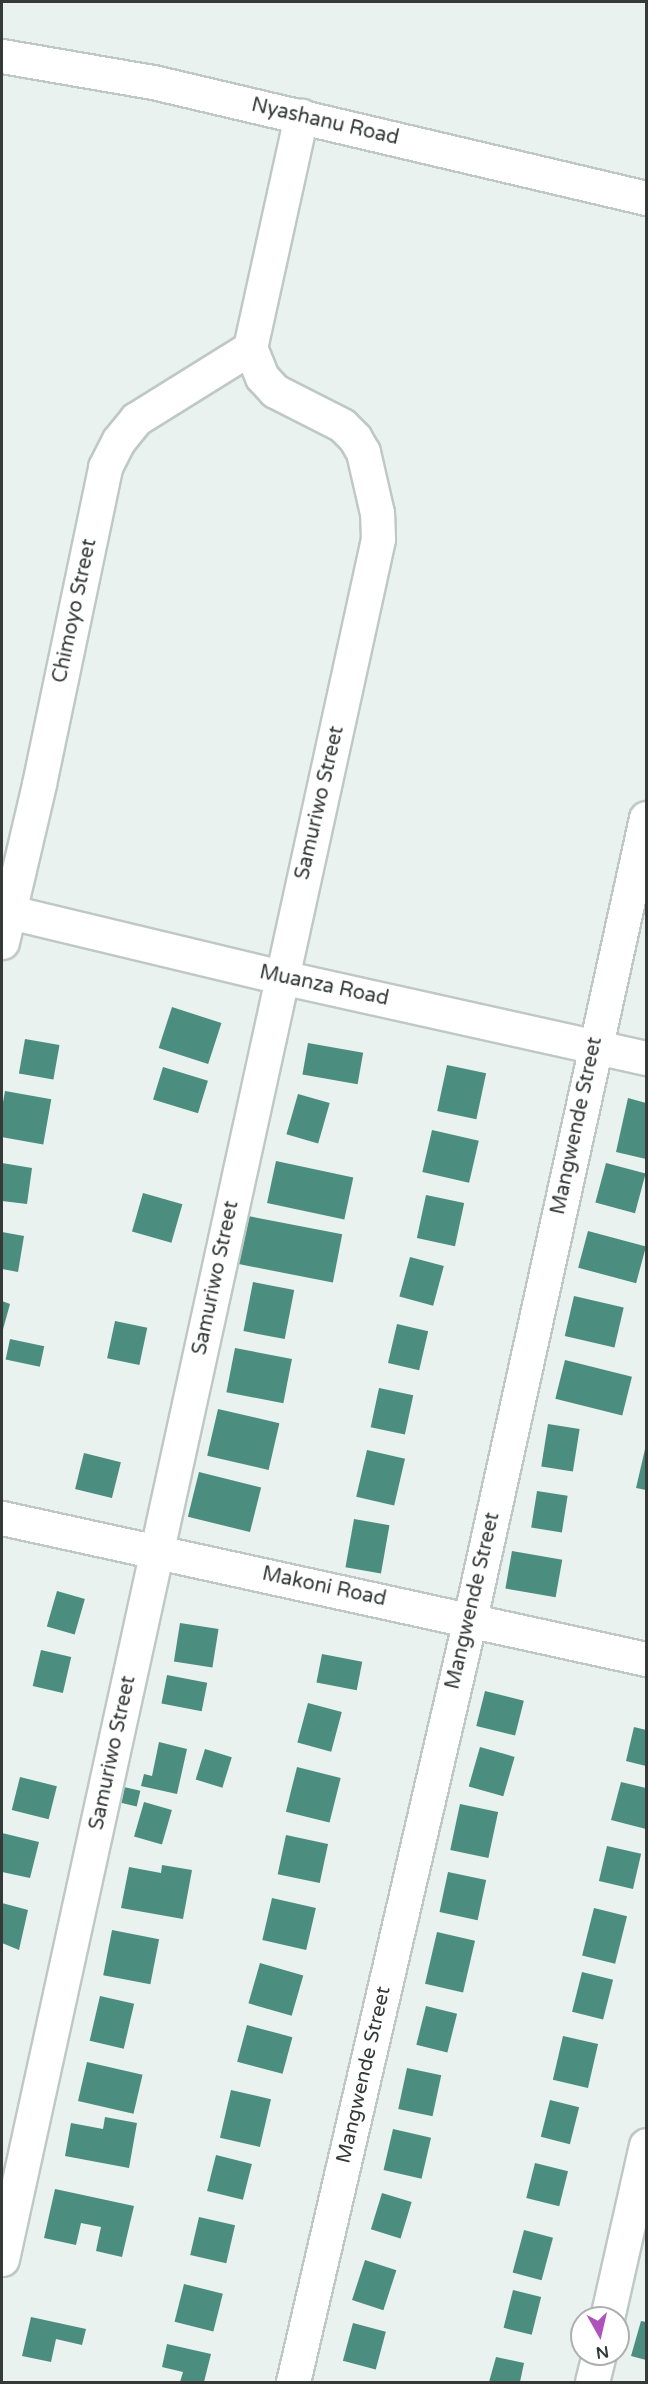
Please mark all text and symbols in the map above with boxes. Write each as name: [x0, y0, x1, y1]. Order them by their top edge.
street label: Nyashanu Road: [249, 93, 401, 151]
street label: Chimoyo Street: [48, 537, 102, 685]
street label: Samuriwo Street: [291, 724, 349, 882]
street label: Muanza Road: [257, 961, 391, 1011]
street label: Mangwende Street: [546, 1035, 608, 1217]
street label: Samuriwo Street: [188, 1199, 244, 1357]
street label: Mangwende Street: [441, 1510, 505, 1692]
street label: Makoni Road: [260, 1562, 388, 1612]
street label: Samuriwo Street: [85, 1674, 141, 1832]
street label: Mangwende Street: [332, 1984, 396, 2166]
north arrow: [570, 2306, 630, 2366]
text: N: [594, 2341, 610, 2363]

